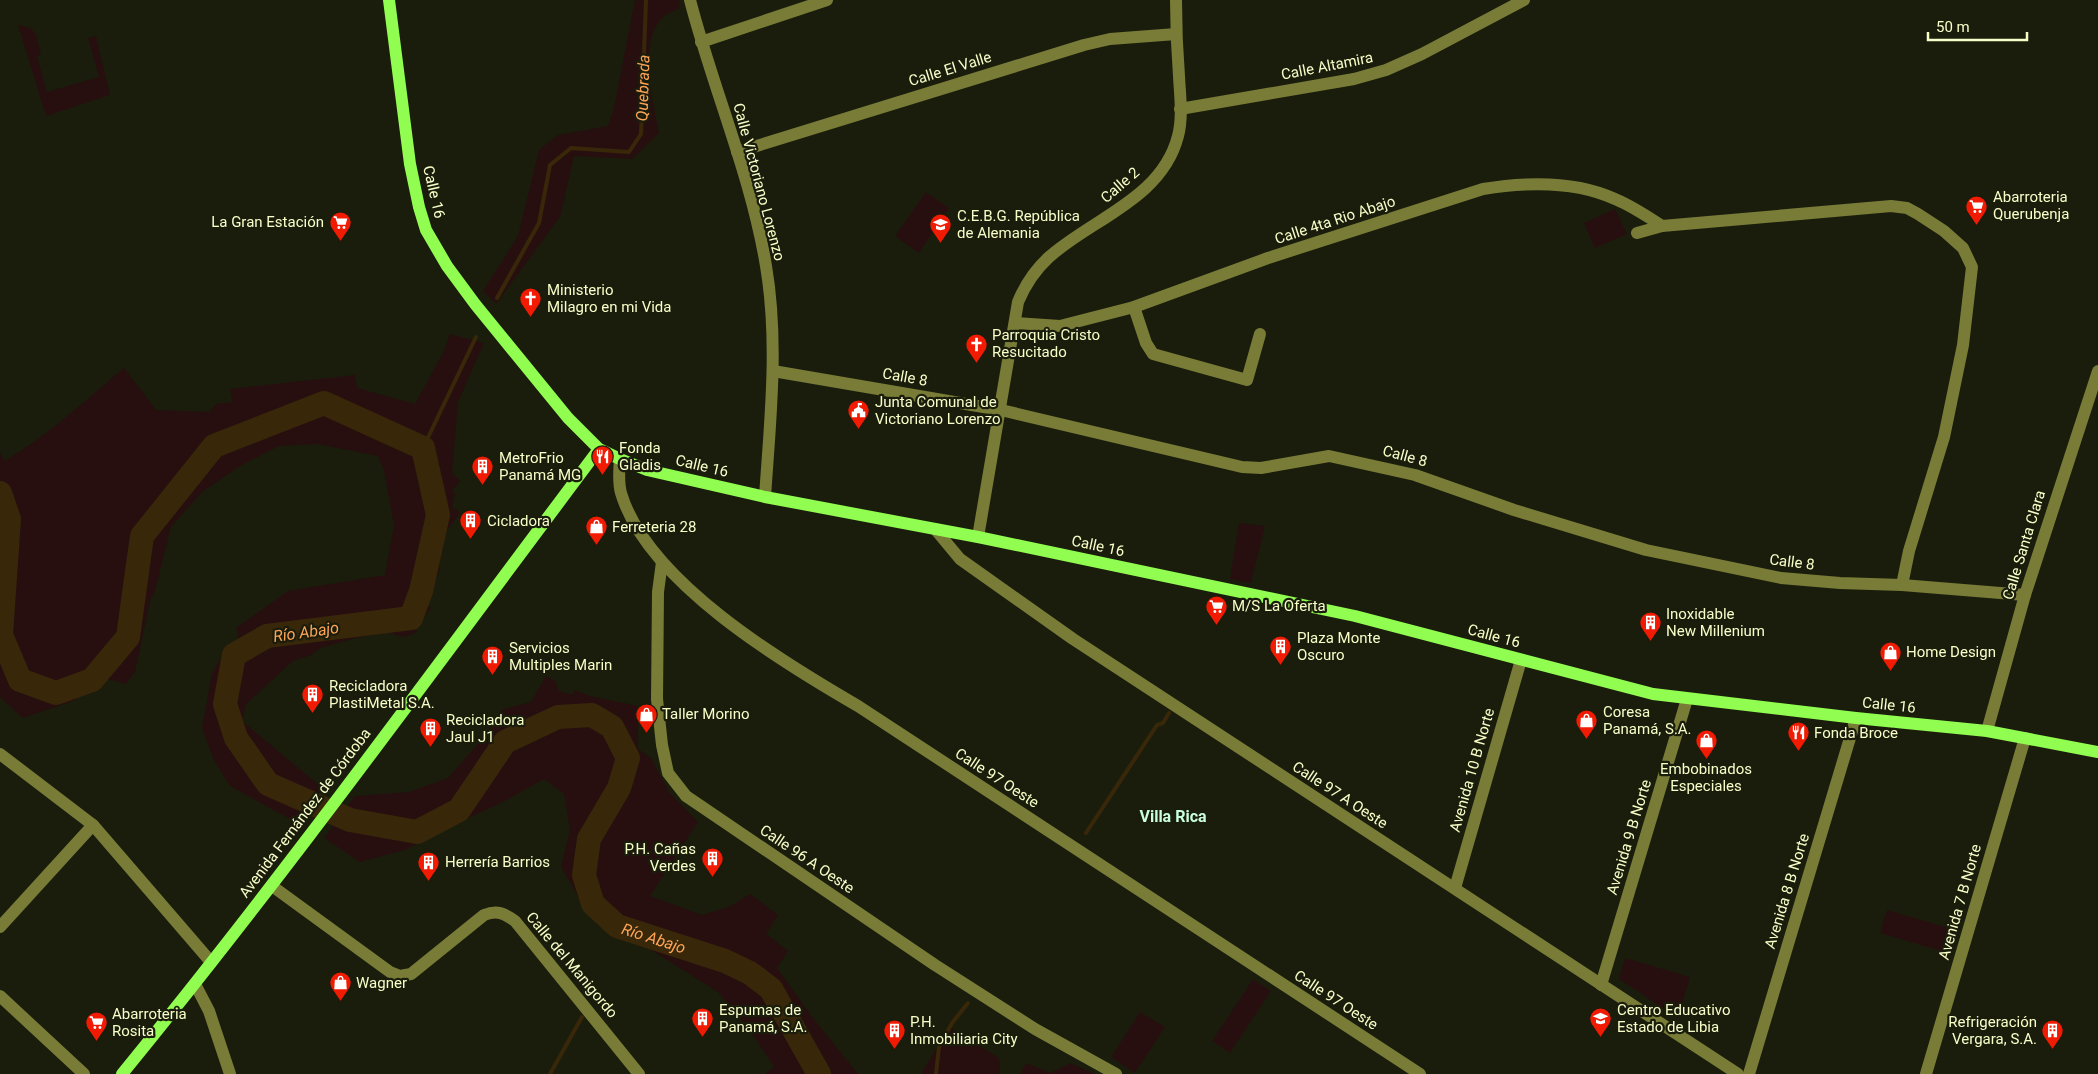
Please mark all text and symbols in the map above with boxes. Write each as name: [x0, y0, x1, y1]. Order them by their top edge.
scale bar: [1928, 10, 2027, 42]
text: 50 m: [1936, 18, 1970, 36]
street label: Calle El Valle: [907, 48, 994, 90]
street label: Calle Altamira: [1280, 48, 1374, 84]
water label: Quebrada: [632, 54, 654, 122]
street label: Calle Victoriano Lorenzo: [729, 101, 789, 263]
street label: Calle 2: [1097, 163, 1143, 207]
street label: Calle 16: [419, 164, 449, 220]
place label: Abarroteria Querubenja: [1993, 188, 2069, 223]
street label: Calle 4ta Rio Abajo: [1272, 192, 1398, 248]
supermarket icon: Abarroteria Querubenja: [1965, 194, 1989, 225]
place label: C.E.B.G. República de Alemania: [957, 207, 1080, 242]
supermarket icon: La Gran Estación: [328, 210, 352, 241]
place label: La Gran Estación: [211, 213, 324, 231]
school or university icon: C.E.B.G. República de Alemania: [929, 213, 953, 244]
place label: Ministerio Milagro en mi Vida: [547, 281, 671, 316]
church icon: Ministerio Milagro en mi Vida: [519, 287, 543, 318]
place label: Parroquia Cristo Resucitado: [992, 326, 1100, 361]
church icon: Parroquia Cristo Resucitado: [964, 332, 988, 363]
street label: Calle 8: [881, 364, 929, 390]
place label: Junta Comunal de Victoriano Lorenzo: [875, 393, 1001, 428]
public building icon: Junta Comunal de Victoriano Lorenzo: [847, 399, 871, 430]
place label: Fonda Gladis: [619, 439, 661, 474]
street label: Calle 8: [1381, 441, 1429, 471]
restaurant icon: Fonda Gladis: [591, 445, 615, 476]
place label: MetroFrio Panamá MG: [499, 449, 581, 484]
street label: Calle 16: [674, 451, 730, 481]
building icon: MetroFrio Panamá MG: [471, 455, 495, 486]
street label: Calle Santa Clara: [1999, 488, 2049, 602]
building icon: Cicladora: [459, 509, 483, 540]
place label: Cicladora: [487, 512, 550, 530]
shop icon: Ferreteria 28: [584, 515, 608, 546]
place label: Ferreteria 28: [612, 518, 696, 536]
street label: Calle 16: [1070, 532, 1126, 560]
street label: Calle 8: [1768, 550, 1816, 574]
supermarket icon: M/S La Oferta: [1204, 594, 1228, 625]
place label: M/S La Oferta: [1232, 597, 1326, 615]
place label: Inoxidable New Millenium: [1666, 605, 1765, 640]
building icon: Inoxidable New Millenium: [1638, 611, 1662, 642]
water label: Río Abajo: [272, 618, 340, 646]
street label: Calle 16: [1466, 620, 1522, 652]
place label: Plaza Monte Oscuro: [1297, 629, 1380, 664]
building icon: Plaza Monte Oscuro: [1269, 635, 1293, 666]
place label: Servicios Multiples Marin: [509, 639, 612, 674]
shop icon: Home Design: [1878, 640, 1902, 671]
place label: Home Design: [1906, 643, 1996, 661]
building icon: Servicios Multiples Marin: [481, 645, 505, 676]
place label: Recicladora PlastiMetal S.A.: [329, 677, 435, 712]
building icon: Recicladora PlastiMetal S.A.: [301, 683, 325, 714]
street label: Calle 16: [1861, 693, 1917, 717]
shop icon: Taller Morino: [634, 702, 658, 733]
place label: Coresa Panamá, S.A.: [1603, 703, 1692, 738]
place label: Taller Morino: [662, 705, 750, 723]
street label: Avenida 10 B Norte: [1446, 706, 1498, 834]
shop icon: Coresa Panamá, S.A.: [1575, 709, 1599, 740]
place label: Recicladora Jaul J1: [446, 711, 524, 746]
building icon: Recicladora Jaul J1: [418, 717, 442, 748]
restaurant icon: Fonda Broce: [1786, 721, 1810, 752]
place label: Fonda Broce: [1814, 724, 1898, 742]
street label: Avenida Fernández de Córdoba: [235, 725, 375, 901]
shop icon: Embobinados Especiales: [1694, 729, 1718, 760]
street label: Calle 97 Oeste: [952, 744, 1042, 812]
street label: Calle 97 A Oeste: [1289, 758, 1391, 832]
place label: Embobinados Especiales: [1660, 760, 1752, 795]
street label: Avenida 9 B Norte: [1603, 777, 1655, 897]
district label: Villa Rica: [1139, 807, 1207, 826]
street label: Calle 96 A Oeste: [756, 821, 858, 897]
street label: Avenida 8 B Norte: [1761, 831, 1813, 951]
place label: P.H. Cañas Verdes: [624, 840, 696, 875]
street label: Avenida 7 B Norte: [1935, 842, 1985, 962]
building icon: P.H. Cañas Verdes: [700, 846, 724, 877]
building icon: Herrería Barrios: [417, 850, 441, 881]
place label: Herrería Barrios: [445, 853, 550, 871]
street label: Calle del Manigordo: [522, 908, 622, 1022]
water label: Río Abajo: [620, 919, 688, 957]
street label: Calle 97 Oeste: [1291, 966, 1381, 1034]
shop icon: Wagner: [328, 971, 352, 1002]
place label: Wagner: [356, 974, 407, 992]
place label: Espumas de Panamá, S.A.: [719, 1001, 808, 1036]
place label: Centro Educativo Estado de Libia: [1617, 1001, 1731, 1036]
place label: Abarroteria Rosita: [112, 1005, 187, 1040]
building icon: Espumas de Panamá, S.A.: [691, 1007, 715, 1038]
school or university icon: Centro Educativo Estado de Libia: [1589, 1007, 1613, 1038]
supermarket icon: Abarroteria Rosita: [84, 1011, 108, 1042]
place label: P.H. Inmobiliaria City: [910, 1013, 1018, 1048]
place label: Refrigeración Vergara, S.A.: [1948, 1013, 2037, 1048]
building icon: P.H. Inmobiliaria City: [882, 1019, 906, 1050]
building icon: Refrigeración Vergara, S.A.: [2041, 1019, 2065, 1050]

